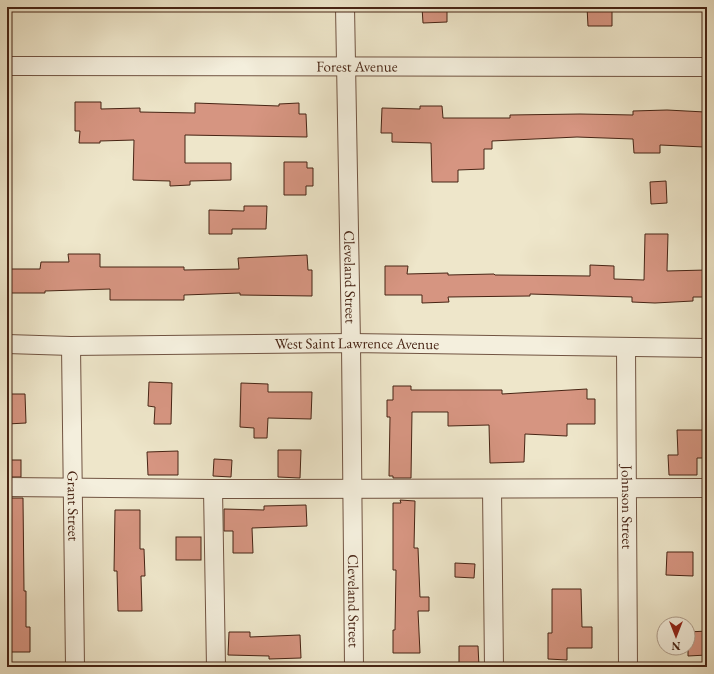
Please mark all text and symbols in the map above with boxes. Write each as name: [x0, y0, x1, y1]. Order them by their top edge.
street label: Forest Avenue: [316, 56, 398, 76]
street label: Cleveland Street: [340, 230, 361, 324]
street label: West Saint Lawrence Avenue: [275, 333, 439, 353]
street label: Johnson Street: [618, 463, 637, 549]
street label: Grant Street: [64, 471, 83, 542]
street label: Cleveland Street: [344, 554, 364, 648]
north arrow: [656, 616, 696, 656]
text: N: [671, 639, 680, 653]

